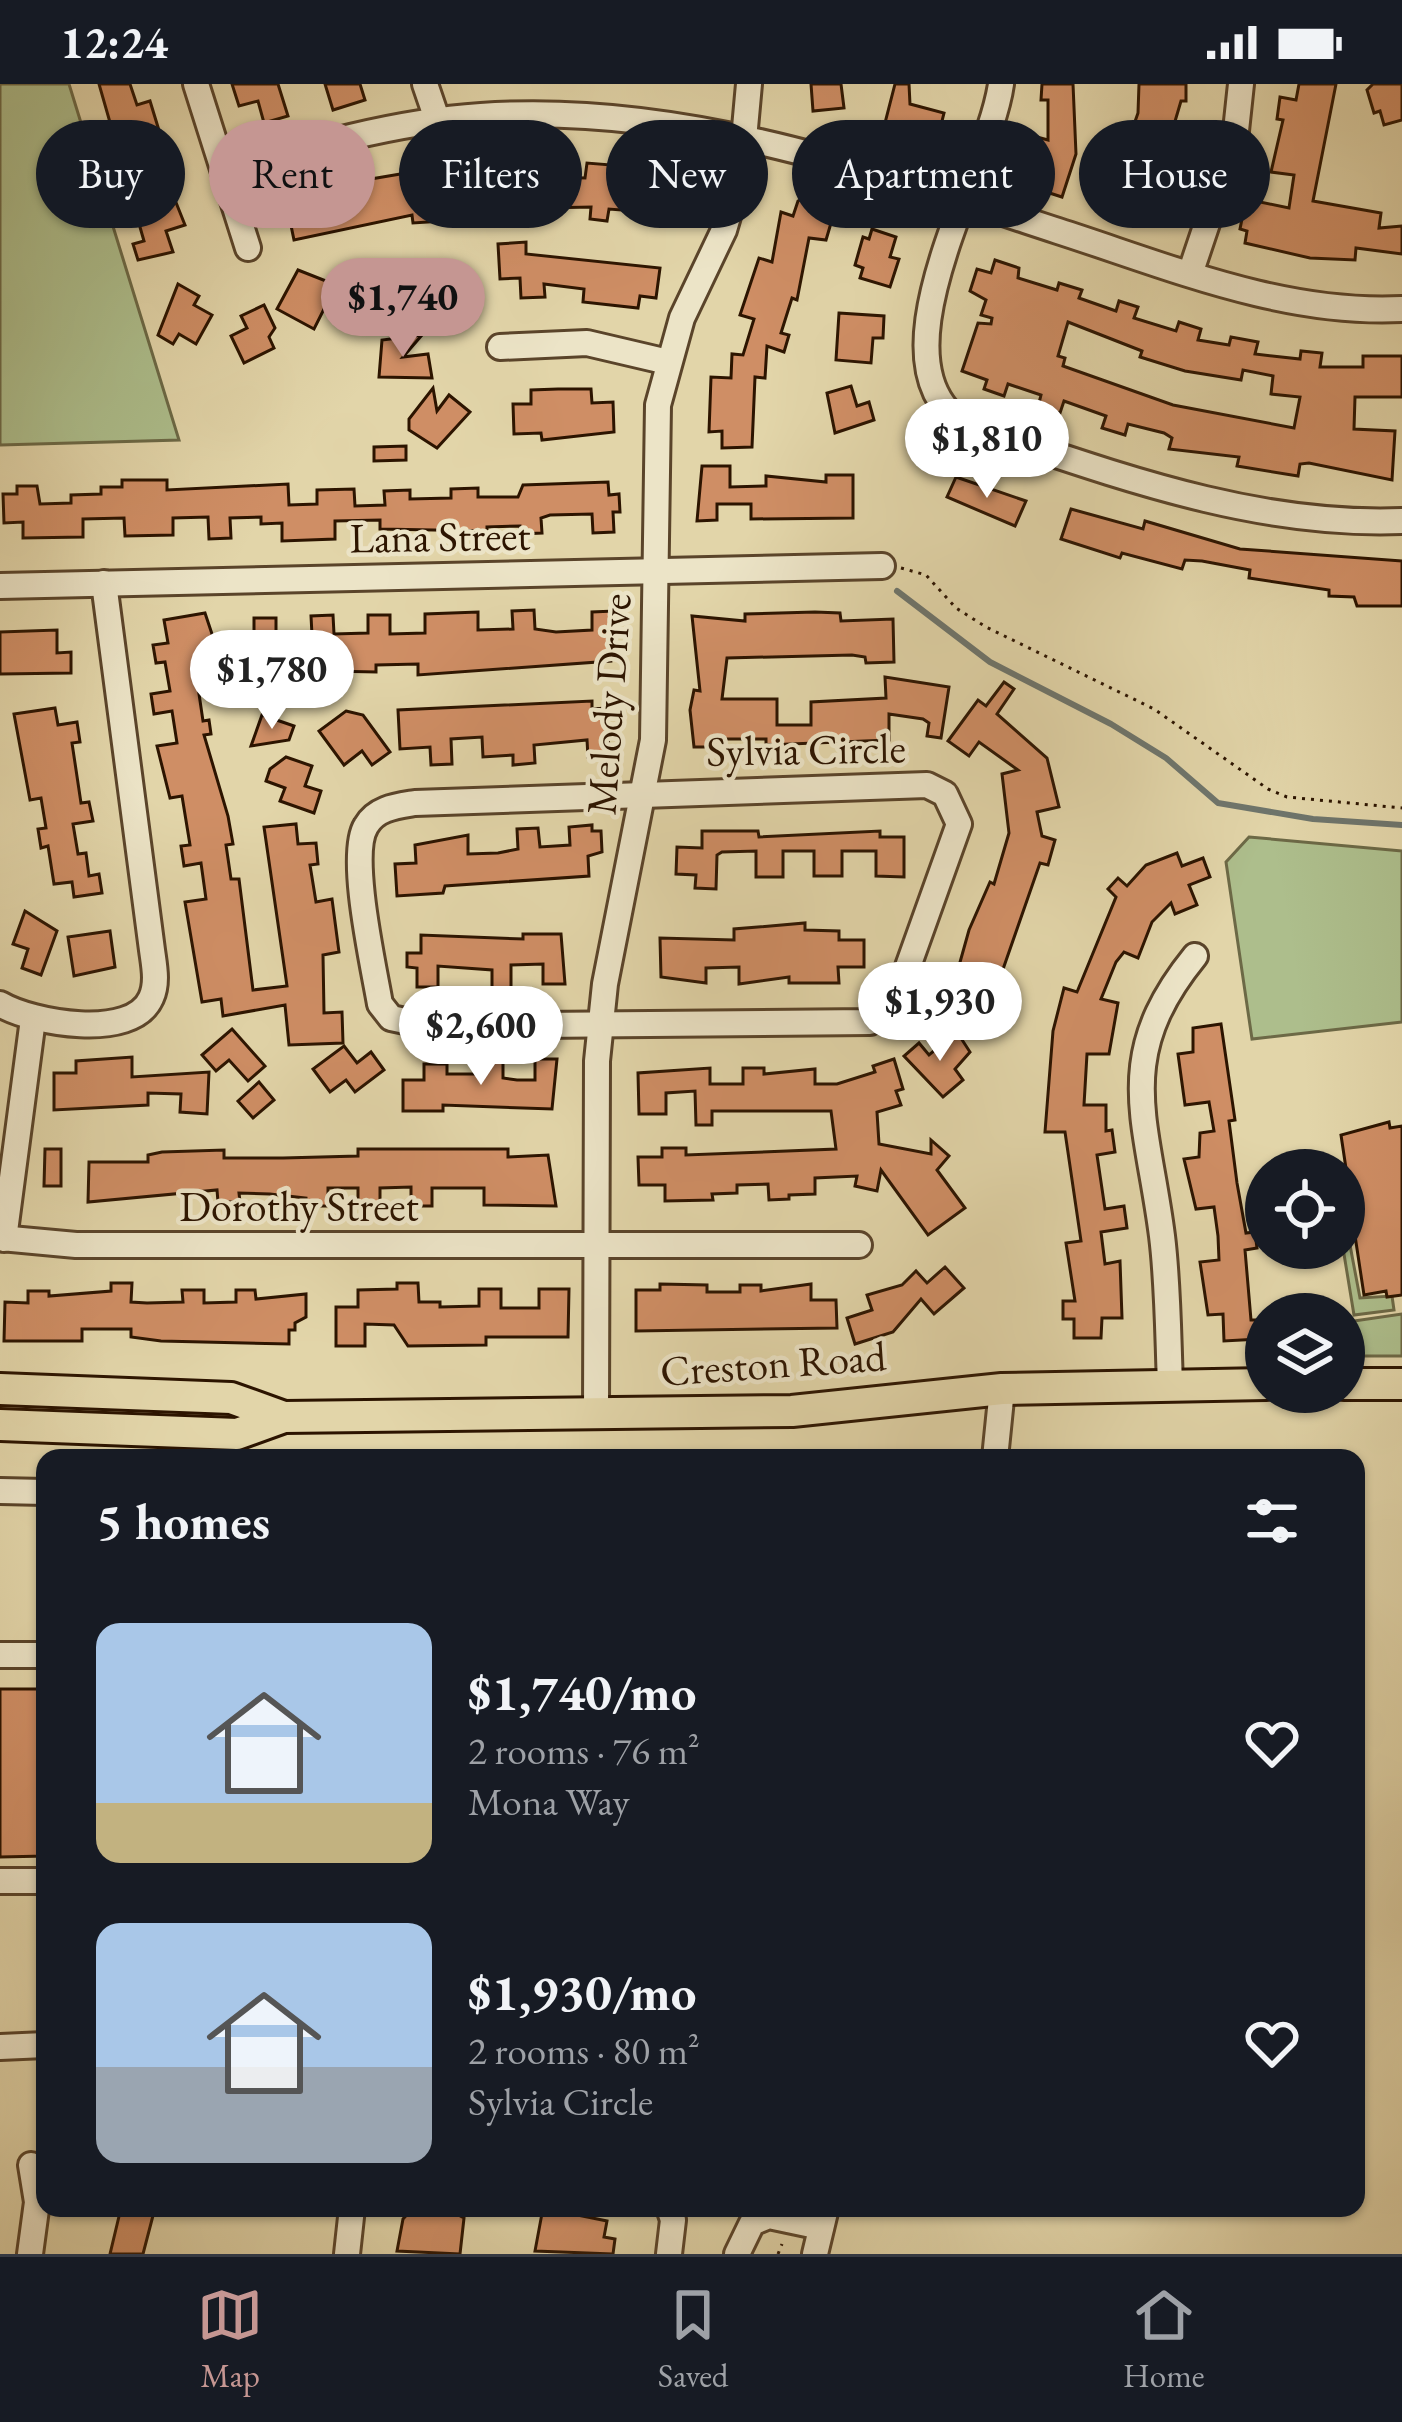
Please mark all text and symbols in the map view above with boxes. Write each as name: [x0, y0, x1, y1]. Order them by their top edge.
text: 12:24: [60, 13, 168, 71]
chip: Buy: [36, 120, 185, 228]
chip: Rent: [209, 120, 375, 228]
chip: Filters: [399, 120, 582, 228]
chip: New: [606, 120, 768, 228]
chip: Apartment: [792, 120, 1055, 228]
chip: House: [1079, 120, 1270, 228]
pin: $1,740: [305, 258, 501, 360]
text: $1,740: [348, 271, 458, 322]
pin: $1,810: [889, 399, 1085, 501]
text: $1,810: [932, 412, 1042, 463]
street label: Lana Street: [349, 507, 531, 566]
street label: Melody Drive: [573, 591, 644, 817]
pin: $1,780: [174, 630, 370, 732]
text: $1,780: [217, 643, 327, 694]
street label: Sylvia Circle: [706, 720, 906, 779]
pin: $1,930: [842, 962, 1038, 1064]
text: $1,930: [885, 975, 995, 1026]
pin: $2,600: [383, 986, 579, 1088]
text: $2,600: [426, 999, 536, 1050]
map controls: [1245, 1149, 1365, 1413]
button: locate: [1245, 1149, 1365, 1269]
street label: Dorothy Street: [179, 1179, 419, 1234]
button: layers: [1245, 1293, 1365, 1413]
street label: Creston Road: [658, 1328, 889, 1399]
text: 5 homes: [96, 1488, 270, 1554]
icon: filters: [1239, 1488, 1305, 1554]
text: $1,740/mo: [468, 1659, 696, 1725]
icon: home: [192, 1671, 336, 1815]
icon: heart: [1239, 1710, 1305, 1776]
text: 2 rooms · 76 m²: [468, 1725, 700, 1776]
text: Mona Way: [468, 1776, 630, 1827]
text: $1,930/mo: [468, 1959, 696, 2025]
icon: home: [192, 1971, 336, 2115]
icon: heart: [1239, 2010, 1305, 2076]
text: 2 rooms · 80 m²: [468, 2025, 700, 2076]
text: Sylvia Circle: [468, 2076, 653, 2127]
tab: Map: [197, 2282, 263, 2397]
tab: Saved: [658, 2282, 729, 2397]
tab: Home: [1123, 2282, 1205, 2397]

